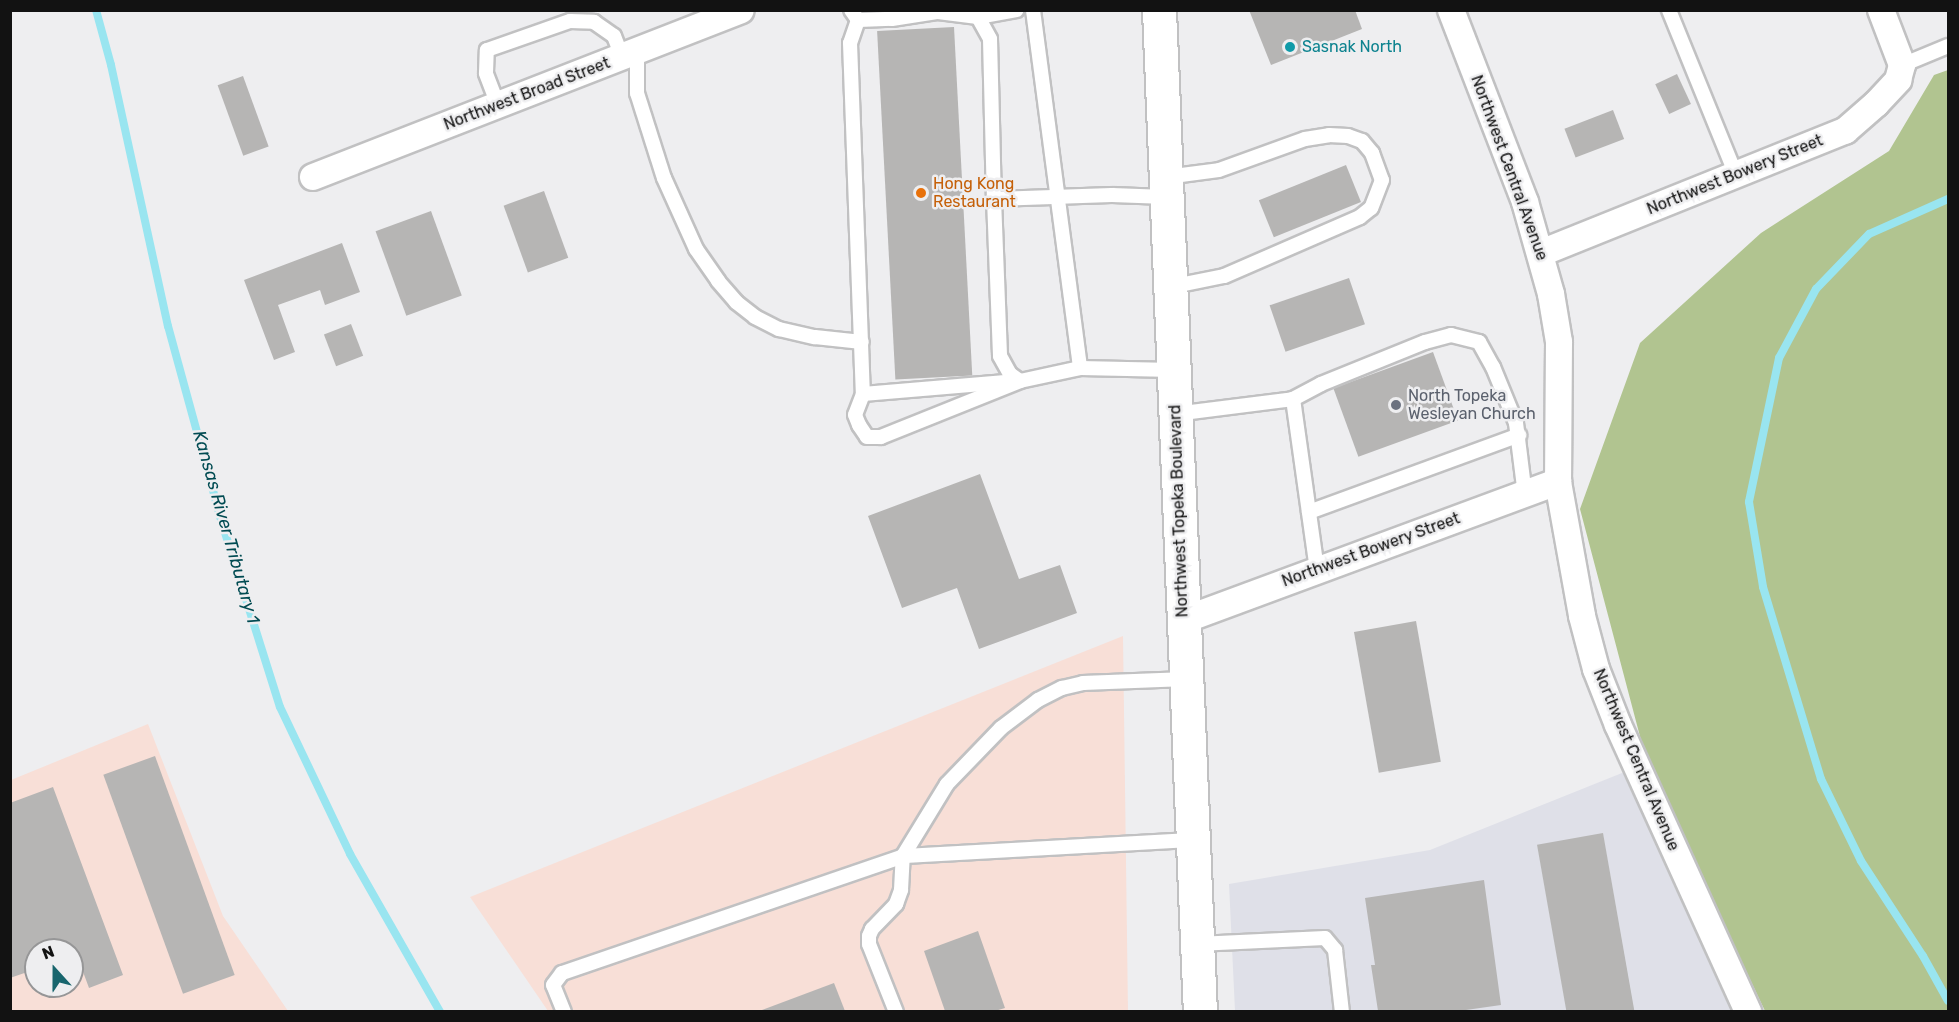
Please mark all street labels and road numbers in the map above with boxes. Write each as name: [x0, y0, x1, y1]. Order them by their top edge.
street label: Northwest Broad Street: [441, 53, 613, 135]
street label: Northwest Central Avenue: [1466, 73, 1552, 263]
street label: Northwest Bowery Street: [1644, 131, 1826, 219]
street label: Northwest Topeka Boulevard: [1166, 404, 1192, 618]
street label: Northwest Bowery Street: [1279, 509, 1463, 591]
street label: Northwest Central Avenue: [1589, 666, 1683, 854]

